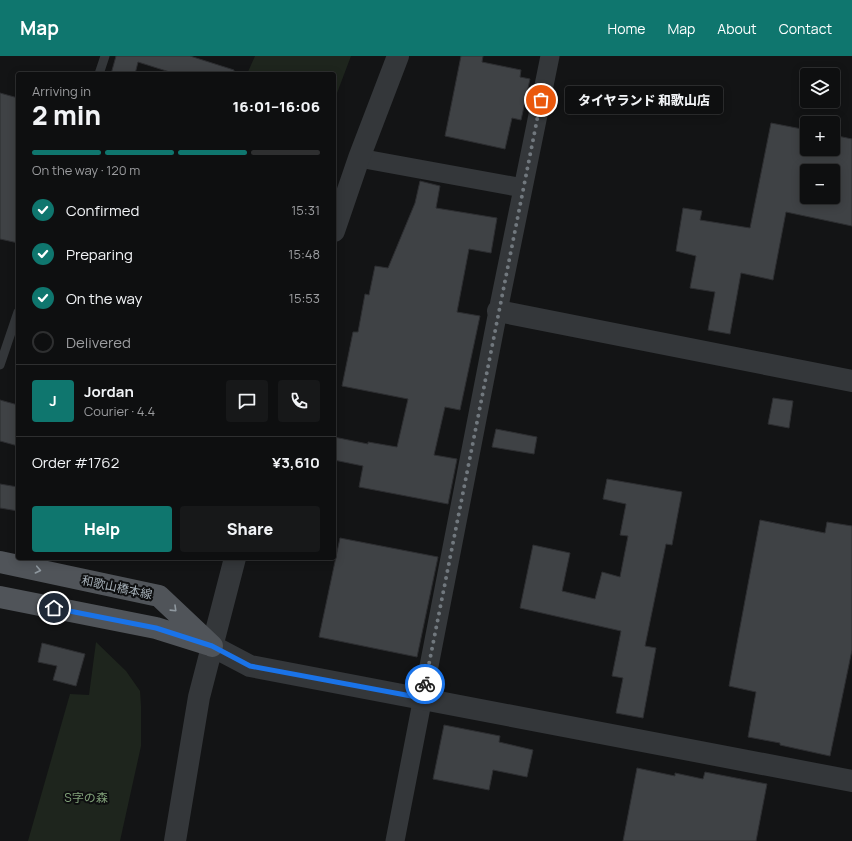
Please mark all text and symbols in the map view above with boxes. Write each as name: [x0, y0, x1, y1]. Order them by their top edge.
text: Map: [20, 15, 59, 41]
text: Home: [608, 19, 645, 38]
text: Map: [667, 19, 695, 38]
text: About: [717, 19, 757, 38]
text: Contact: [779, 19, 832, 38]
map controls: [800, 68, 840, 204]
button: layers: [800, 68, 840, 108]
text: Arriving in: [32, 82, 91, 100]
pin: [524, 83, 558, 117]
callout: タイヤランド 和歌山店: [565, 86, 723, 114]
icon: bag: [530, 89, 552, 111]
text: タイヤランド 和歌山店: [578, 91, 710, 109]
text: 16:01–16:06: [233, 96, 320, 117]
text: 2 min: [32, 97, 101, 133]
button: +: [800, 116, 840, 156]
text: On the way · 120 m: [32, 161, 140, 179]
button: −: [800, 164, 840, 204]
icon: check: [32, 199, 54, 221]
text: Confirmed: [66, 200, 139, 221]
text: 15:31: [291, 201, 320, 219]
icon: check: [32, 243, 54, 265]
text: Preparing: [66, 244, 133, 265]
text: 15:48: [288, 245, 320, 263]
icon: check: [32, 287, 54, 309]
text: On the way: [66, 288, 142, 309]
text: 15:53: [289, 289, 320, 307]
text: Delivered: [66, 332, 131, 353]
button: chat: [226, 380, 268, 422]
button: phone: [278, 380, 320, 422]
text: Jordan: [84, 381, 134, 402]
text: J: [49, 390, 57, 411]
text: Courier · 4.4: [84, 402, 155, 420]
text: Order #1762: [32, 452, 119, 473]
text: ¥3,610: [272, 452, 320, 473]
button: Help: [32, 506, 172, 552]
button: Share: [180, 506, 320, 552]
one-way arrow: [35, 566, 41, 574]
street label: 和歌山橋本線: [80, 571, 154, 603]
pin: [37, 591, 71, 625]
icon: home: [43, 597, 65, 619]
one-way arrow: [169, 605, 177, 612]
courier: [405, 664, 445, 704]
icon: bike: [414, 673, 436, 695]
park label: S字の森: [64, 789, 108, 806]

